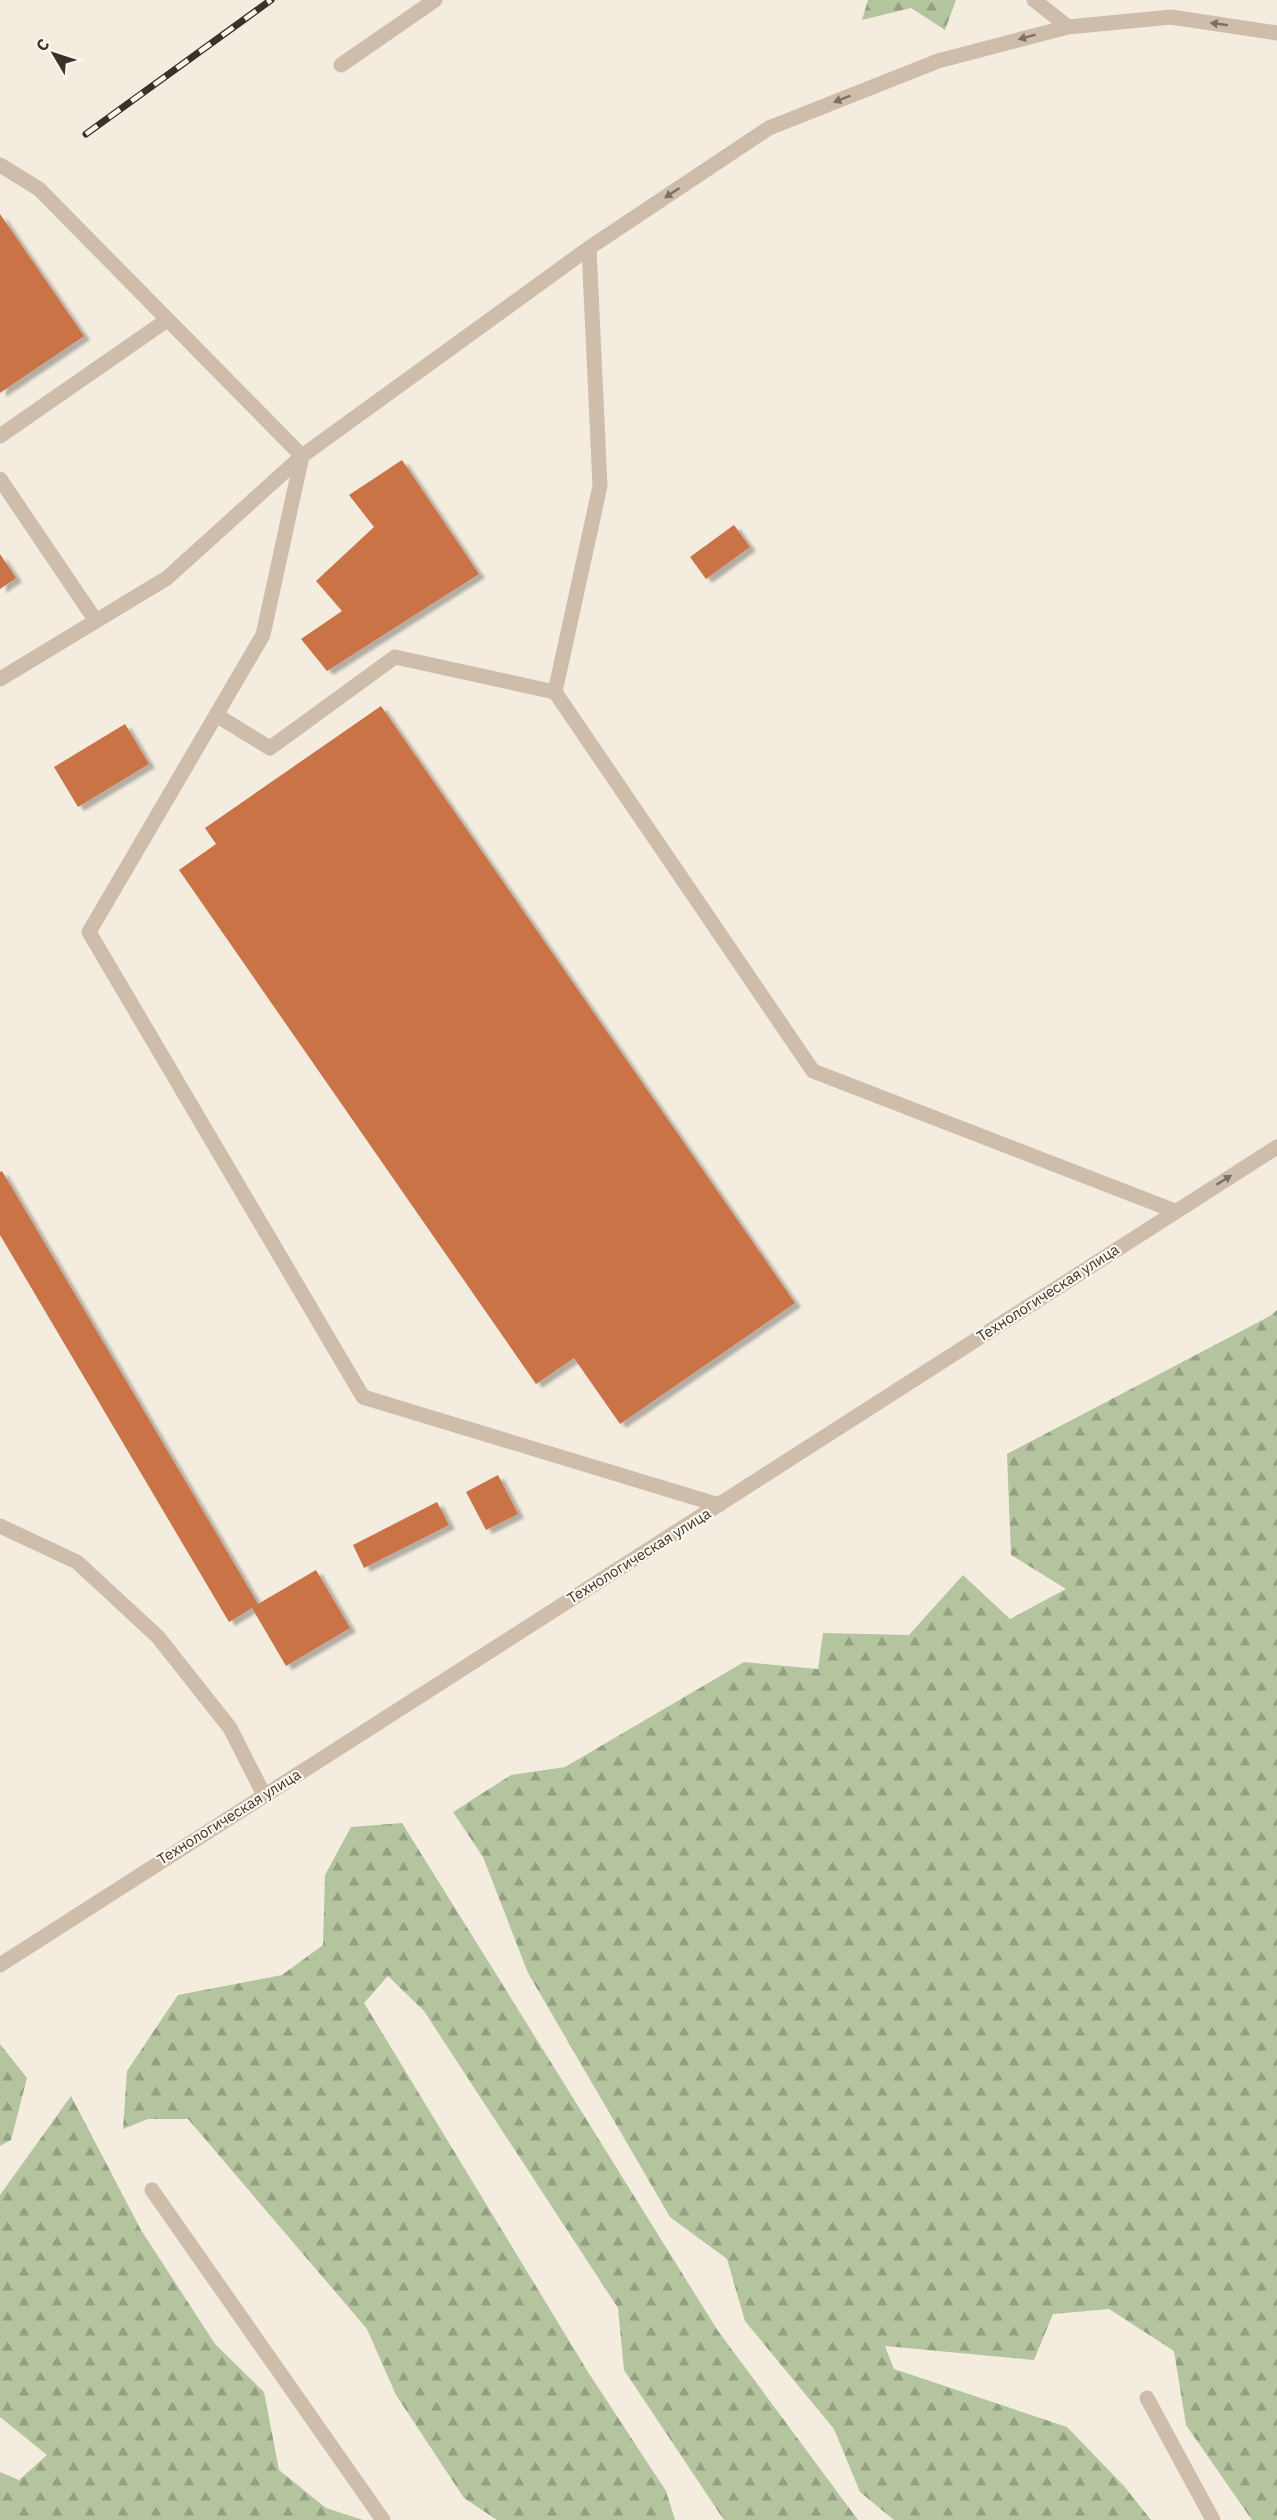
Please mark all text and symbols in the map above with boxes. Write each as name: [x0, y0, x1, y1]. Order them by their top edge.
one-way arrow: [1210, 19, 1229, 29]
north arrow: [24, 24, 84, 84]
one-way arrow: [1018, 33, 1036, 43]
text: С: [31, 34, 53, 55]
one-way arrow: [833, 95, 851, 104]
one-way arrow: [665, 187, 681, 199]
one-way arrow: [1216, 1175, 1232, 1186]
street label: Технологическая улица: [973, 1239, 1122, 1346]
street label: Технологическая улица: [563, 1504, 714, 1608]
street label: Технологическая улица: [153, 1765, 304, 1869]

